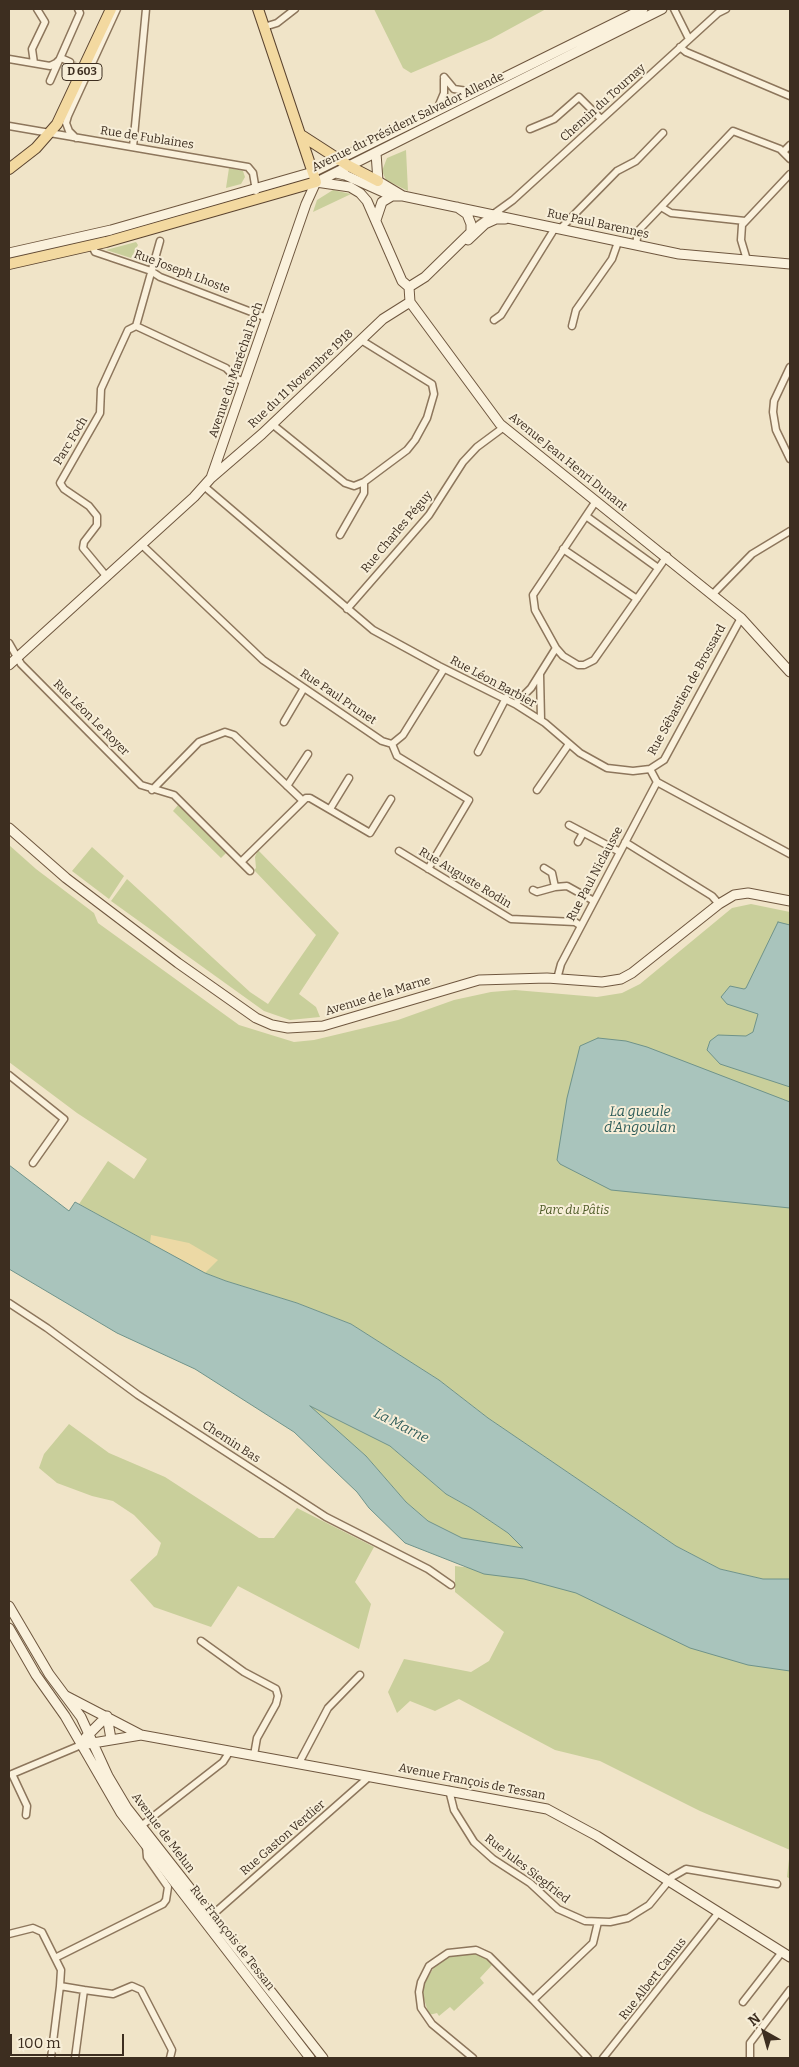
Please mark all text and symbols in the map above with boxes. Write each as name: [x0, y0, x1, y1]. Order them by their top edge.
street label: Chemin du Tournay: [558, 61, 648, 145]
road number: D 603: [62, 64, 102, 80]
street label: Avenue du Président Salvador Allende: [310, 69, 506, 175]
street label: Rue de Fublaines: [99, 123, 195, 153]
street label: Rue Paul Barennes: [546, 206, 650, 242]
street label: Rue Joseph Lhoste: [132, 247, 232, 297]
street label: Avenue du Maréchal Foch: [206, 300, 266, 440]
street label: Rue du 11 Novembre 1918: [246, 327, 356, 431]
street label: Avenue Jean Henri Dunant: [506, 410, 630, 514]
street label: Parc Foch: [51, 414, 91, 468]
street label: Rue Charles Péguy: [359, 488, 435, 576]
street label: Rue Sébastien de Brossard: [645, 622, 729, 758]
street label: Rue Léon Barbier: [447, 653, 539, 711]
street label: Rue Paul Prunet: [297, 666, 379, 728]
street label: Rue Léon Le Royer: [50, 677, 132, 759]
street label: Rue Paul Niclausse: [564, 824, 626, 924]
street label: Rue Auguste Rodin: [416, 845, 514, 911]
street label: Avenue de la Marne: [324, 973, 432, 1019]
water label: La gueule d'Angoulan: [604, 1104, 676, 1136]
park label: Parc du Pâtis: [539, 1204, 609, 1218]
water label: La Marne: [371, 1405, 431, 1447]
street label: Chemin Bas: [199, 1418, 263, 1466]
street label: Avenue François de Tessan: [397, 1761, 547, 1803]
street label: Avenue de Melun: [128, 1790, 198, 1876]
street label: Rue Gaston Verdier: [238, 1797, 328, 1879]
street label: Rue Jules Siegfried: [482, 1831, 572, 1907]
street label: Rue François de Tessan: [187, 1883, 277, 1993]
street label: Rue Albert Camus: [616, 1935, 690, 2023]
north arrow: [739, 2007, 789, 2057]
text: N: [745, 2010, 764, 2030]
scale bar: [12, 2024, 126, 2056]
text: 100 m: [18, 2034, 61, 2052]

